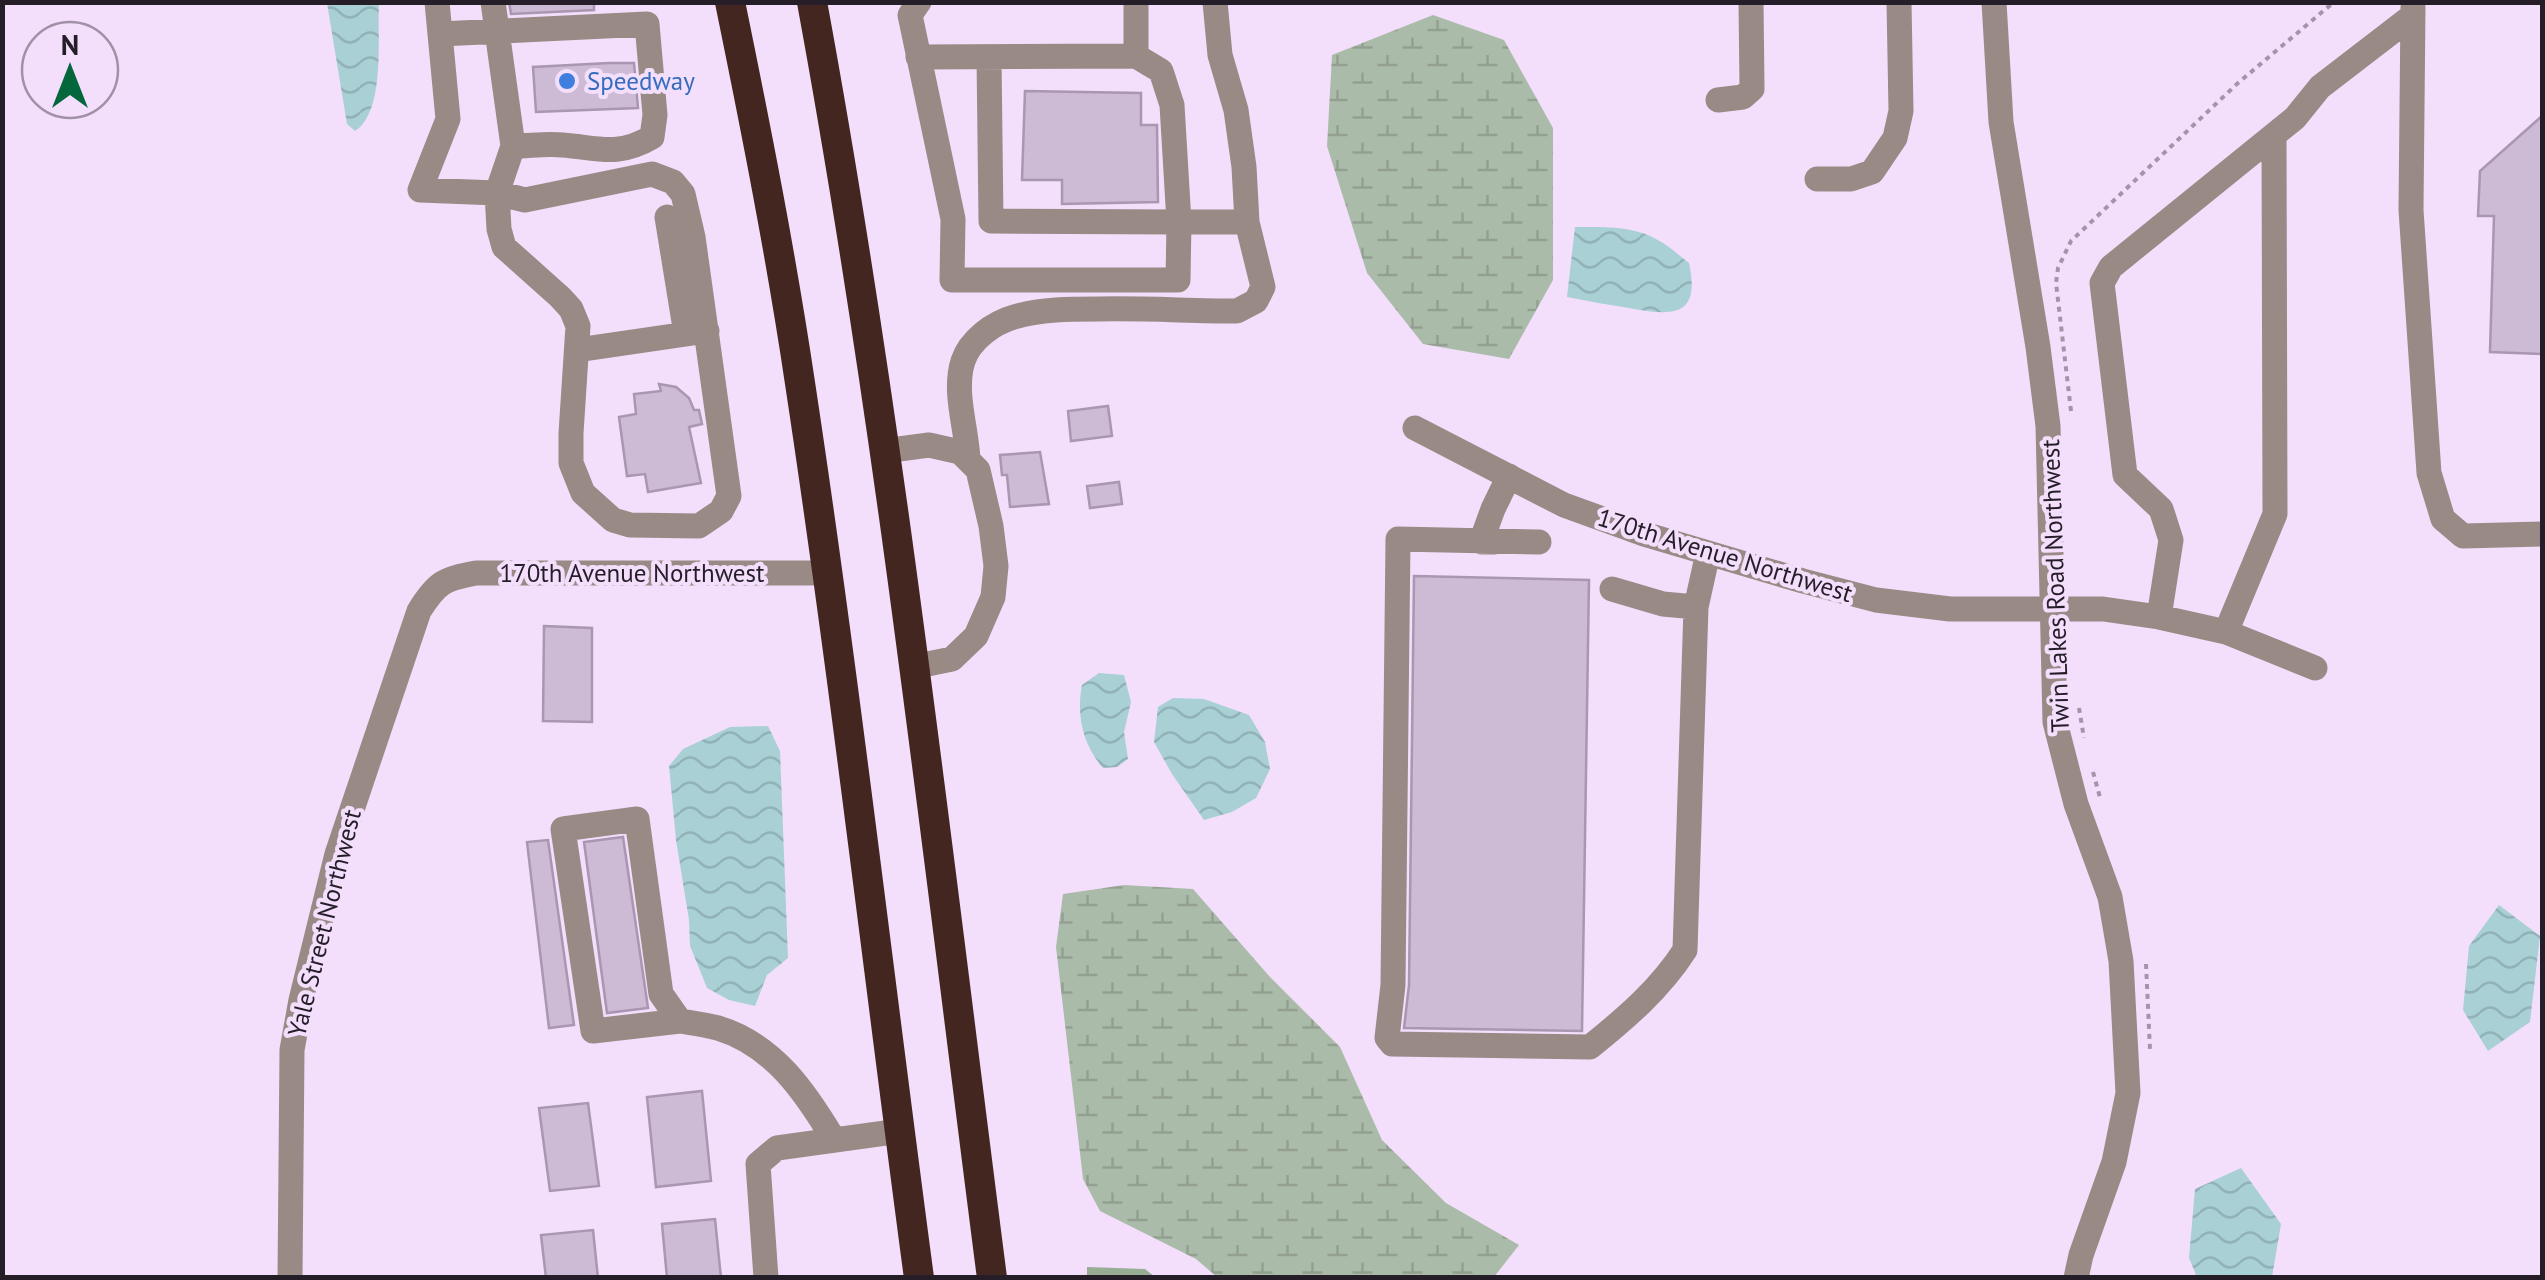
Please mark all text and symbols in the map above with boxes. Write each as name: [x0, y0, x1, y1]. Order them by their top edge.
north arrow: [20, 20, 120, 120]
text: N: [61, 26, 79, 63]
place label: Speedway: [587, 65, 695, 97]
marker: Speedway: [556, 70, 578, 92]
street label: Twin Lakes Road Northwest: [2034, 438, 2076, 733]
street label: 170th Avenue Northwest: [1594, 501, 1857, 609]
street label: 170th Avenue Northwest: [499, 557, 765, 589]
street label: Yale Street Northwest: [280, 806, 368, 1040]

